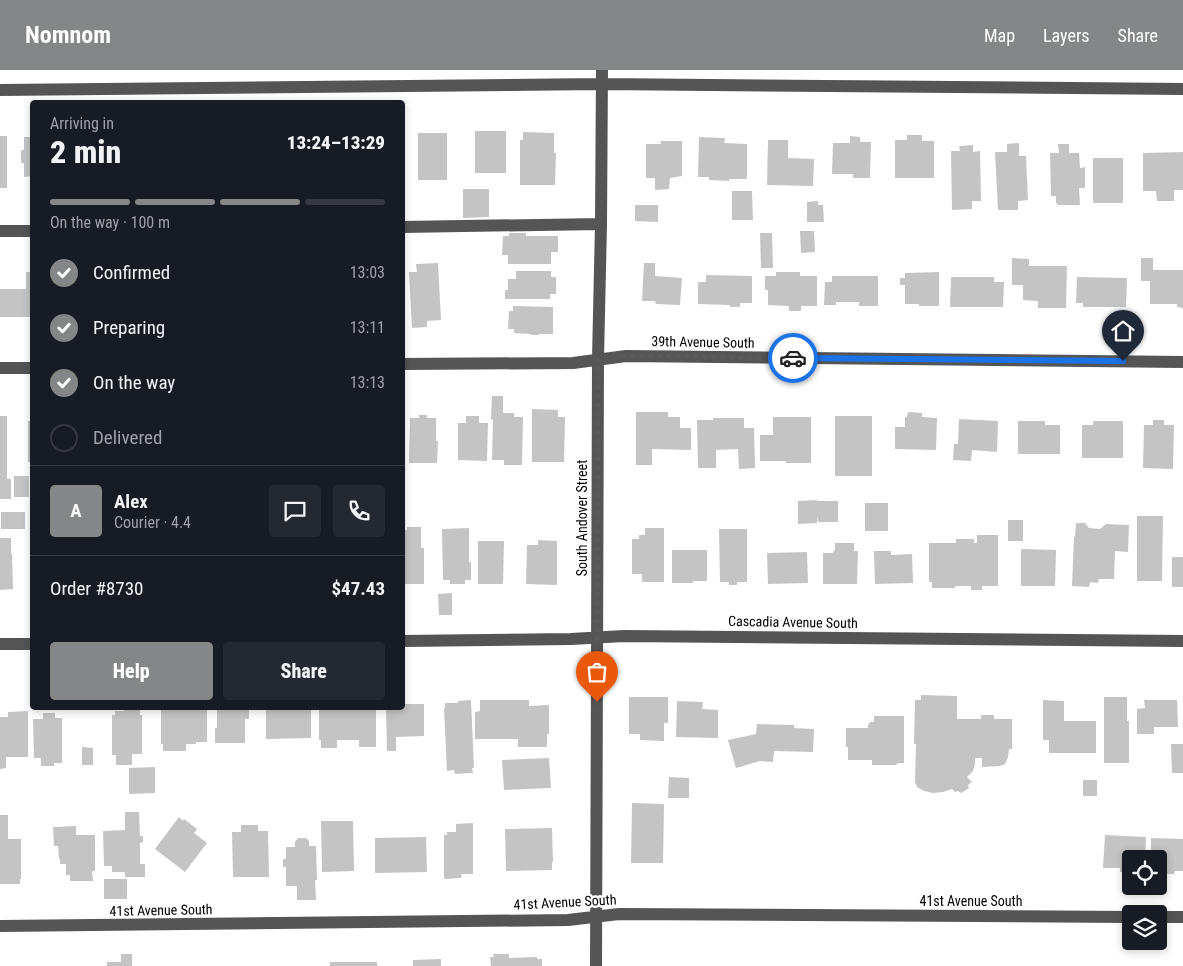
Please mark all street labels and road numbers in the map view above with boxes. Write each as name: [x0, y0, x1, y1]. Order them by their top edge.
street label: 39th Avenue South: [651, 333, 755, 351]
street label: South Andover Street: [574, 460, 590, 576]
street label: Cascadia Avenue South: [728, 613, 858, 631]
street label: 41st Avenue South: [513, 891, 617, 913]
street label: 41st Avenue South: [919, 893, 1023, 909]
street label: 41st Avenue South: [109, 901, 213, 919]

